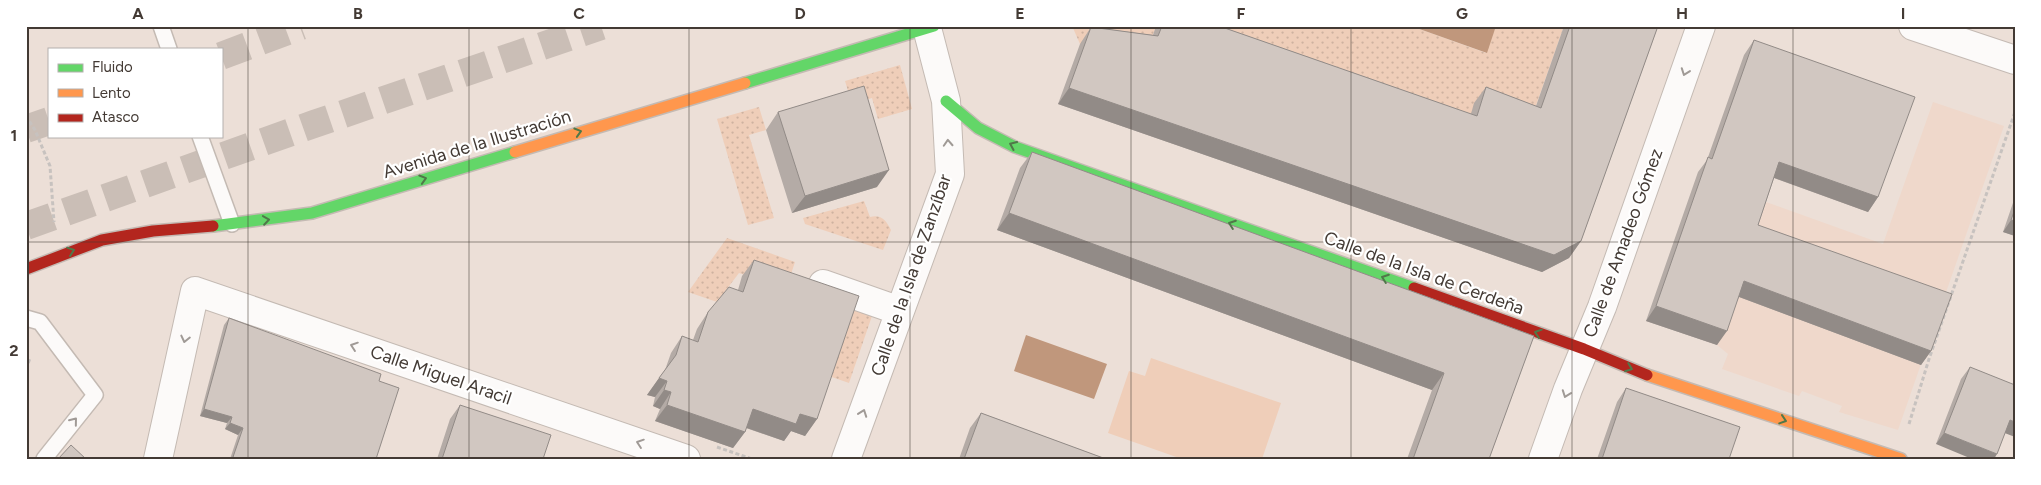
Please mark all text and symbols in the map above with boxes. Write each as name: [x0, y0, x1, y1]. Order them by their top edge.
text: A: [132, 4, 144, 23]
text: B: [353, 4, 363, 23]
text: C: [573, 4, 585, 23]
text: D: [794, 4, 806, 23]
text: E: [1015, 4, 1025, 23]
text: F: [1237, 4, 1246, 23]
text: G: [1456, 4, 1468, 23]
text: H: [1676, 4, 1688, 23]
text: I: [1901, 4, 1905, 23]
legend: [48, 48, 222, 138]
text: Fluido: [92, 58, 133, 76]
one-way arrow: [1681, 67, 1691, 76]
text: Lento: [92, 84, 131, 102]
street label: Avenida de la Ilustración: [380, 105, 574, 183]
text: Atasco: [92, 108, 140, 126]
text: 1: [11, 126, 17, 145]
one-way arrow: [573, 128, 582, 138]
one-way arrow: [942, 139, 953, 147]
one-way arrow: [1009, 141, 1018, 152]
street label: Calle de Amadeo Gómez: [1579, 145, 1667, 340]
street label: Calle de la Isla de Zanzíbar: [866, 171, 956, 379]
one-way arrow: [418, 175, 426, 185]
one-way arrow: [261, 215, 270, 225]
one-way arrow: [1228, 220, 1237, 230]
street label: Calle de la Isla de Cerdeña: [1321, 227, 1527, 319]
one-way arrow: [67, 247, 75, 257]
one-way arrow: [1382, 274, 1390, 284]
one-way arrow: [1535, 328, 1543, 338]
one-way arrow: [180, 335, 191, 343]
text: 2: [9, 341, 19, 360]
one-way arrow: [350, 341, 359, 351]
street label: Calle Miguel Aracil: [367, 341, 515, 409]
one-way arrow: [1624, 362, 1633, 373]
one-way arrow: [1562, 389, 1572, 398]
one-way arrow: [857, 409, 867, 418]
one-way arrow: [1778, 414, 1787, 424]
one-way arrow: [68, 417, 77, 426]
one-way arrow: [637, 439, 645, 449]

